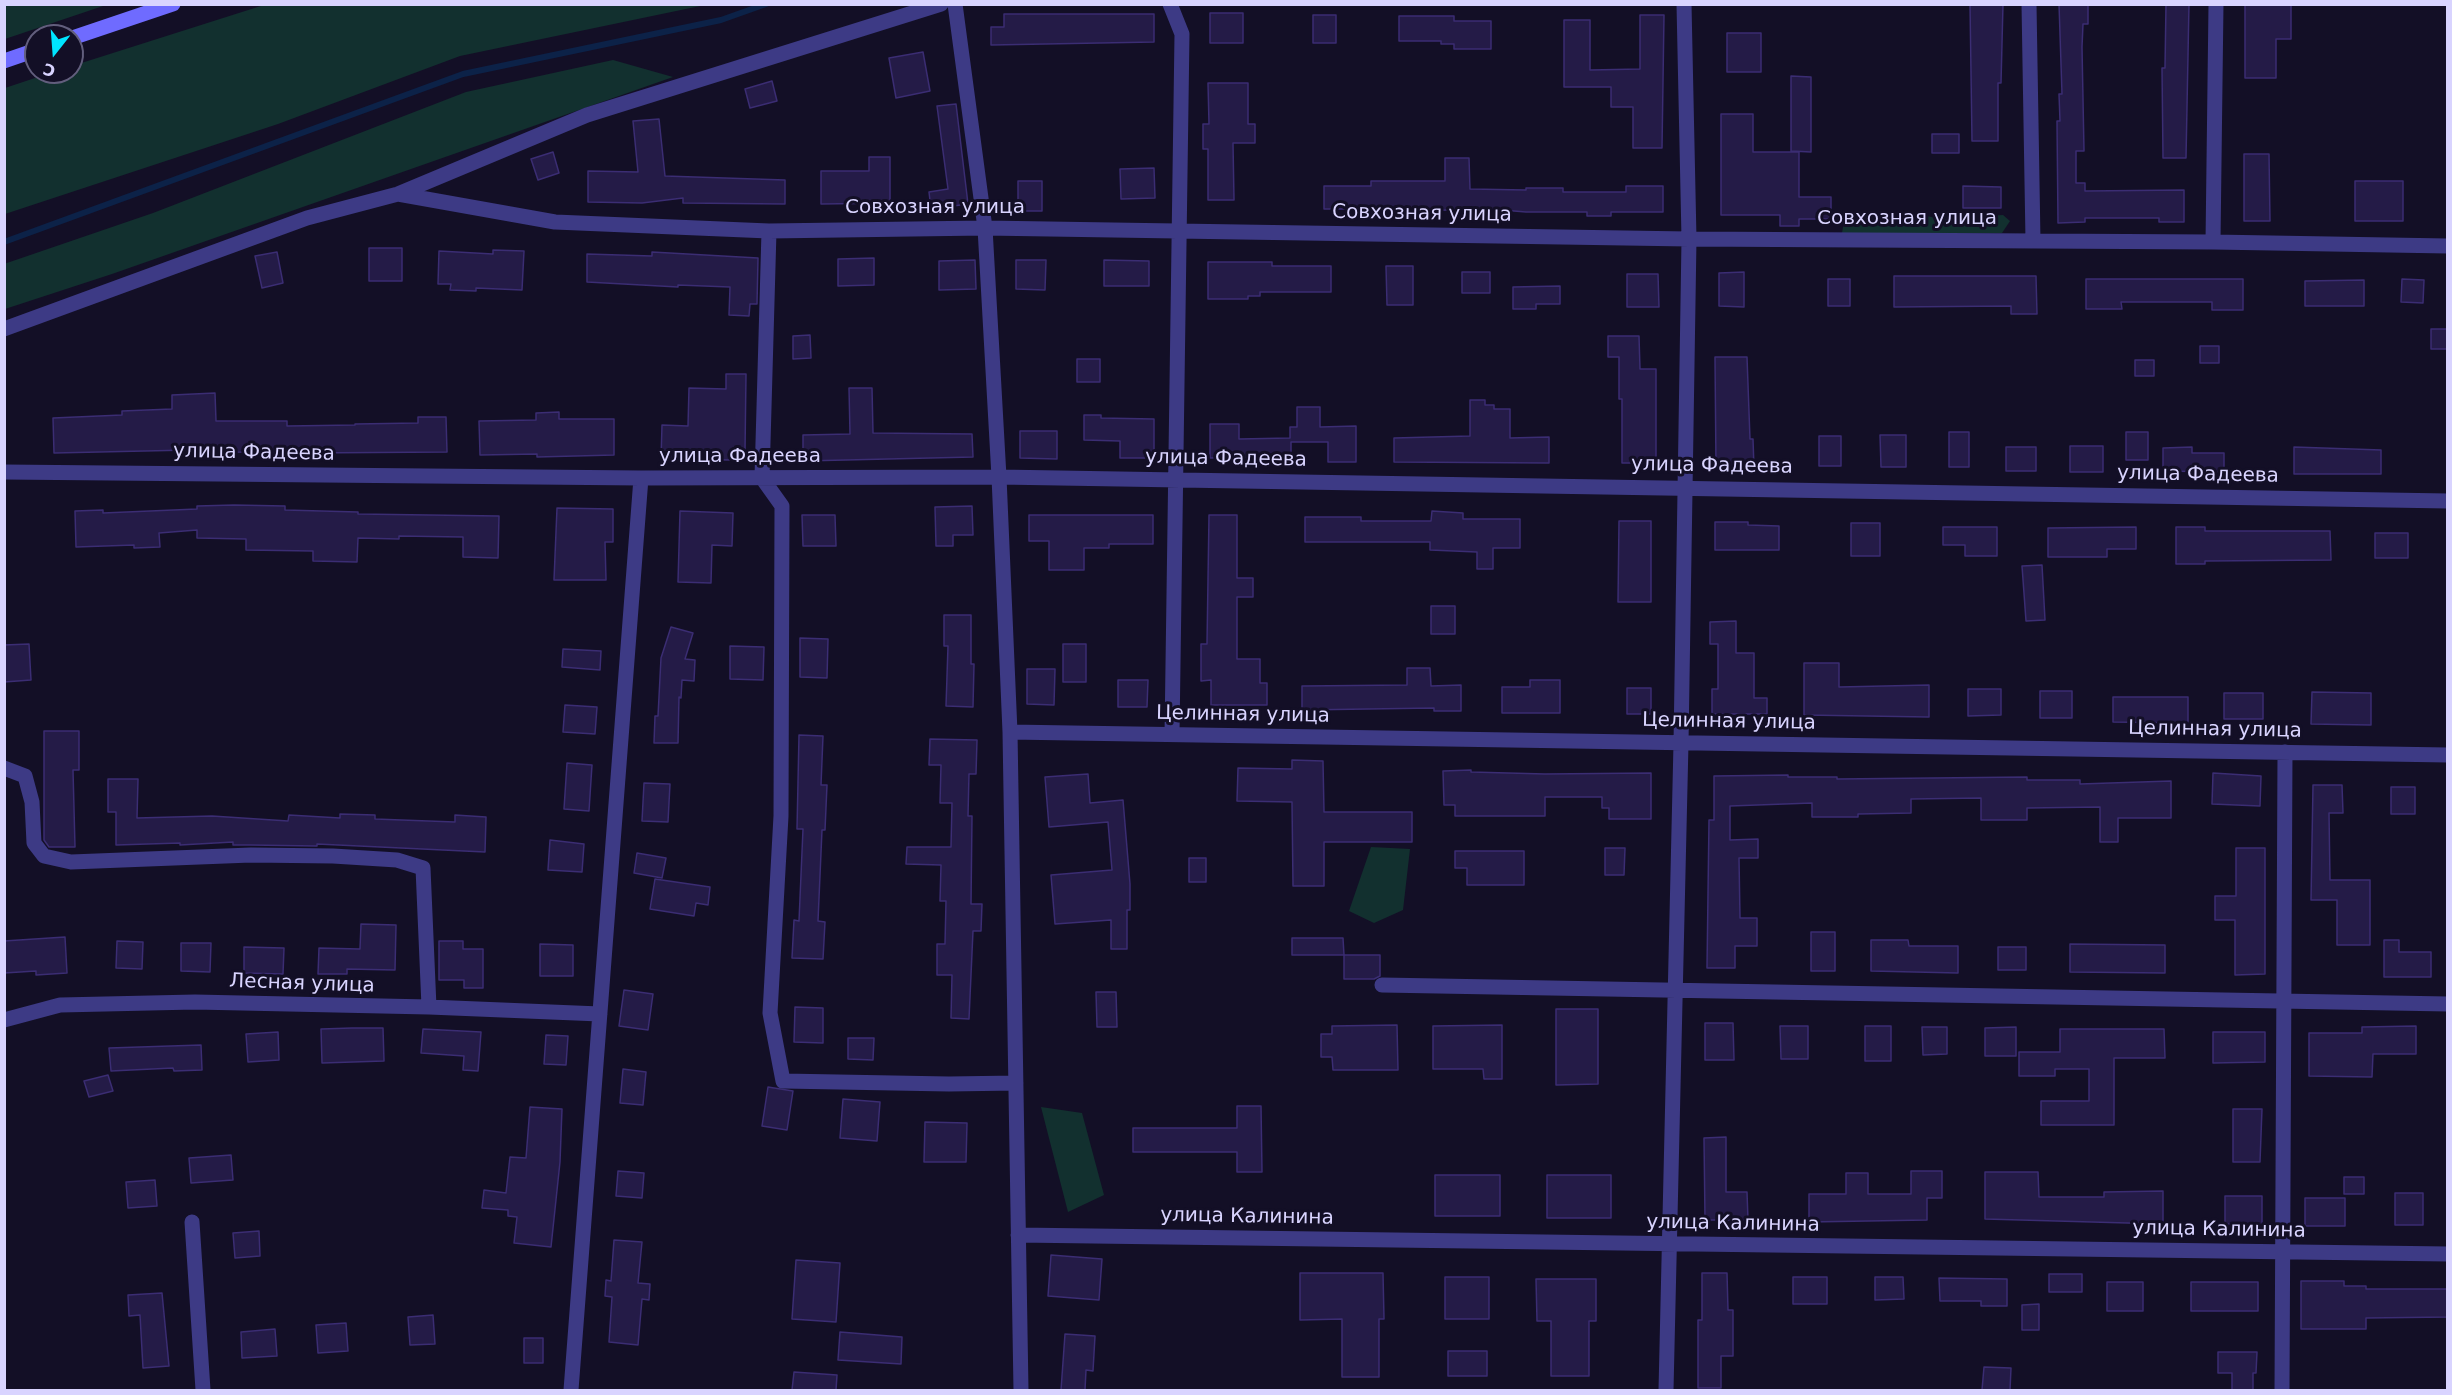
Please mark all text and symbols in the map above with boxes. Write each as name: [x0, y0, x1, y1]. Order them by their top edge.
north arrow: [24, 24, 84, 84]
text: С: [41, 59, 58, 81]
street label: Совхозная улица: [845, 196, 1025, 220]
street label: Совхозная улица: [1332, 200, 1512, 228]
street label: Совхозная улица: [1817, 207, 1997, 231]
street label: улица Фадеева: [173, 440, 335, 466]
street label: улица Фадеева: [659, 445, 821, 469]
street label: улица Фадеева: [1145, 446, 1307, 472]
street label: улица Фадеева: [1631, 453, 1793, 479]
street label: улица Фадеева: [2117, 462, 2279, 488]
street label: Целинная улица: [1156, 701, 1330, 729]
street label: Целинная улица: [1642, 708, 1816, 736]
street label: Целинная улица: [2128, 716, 2302, 744]
street label: Лесная улица: [229, 969, 375, 999]
street label: улица Калинина: [1160, 1203, 1334, 1231]
street label: улица Калинина: [1646, 1210, 1820, 1238]
street label: улица Калинина: [2132, 1216, 2306, 1244]

